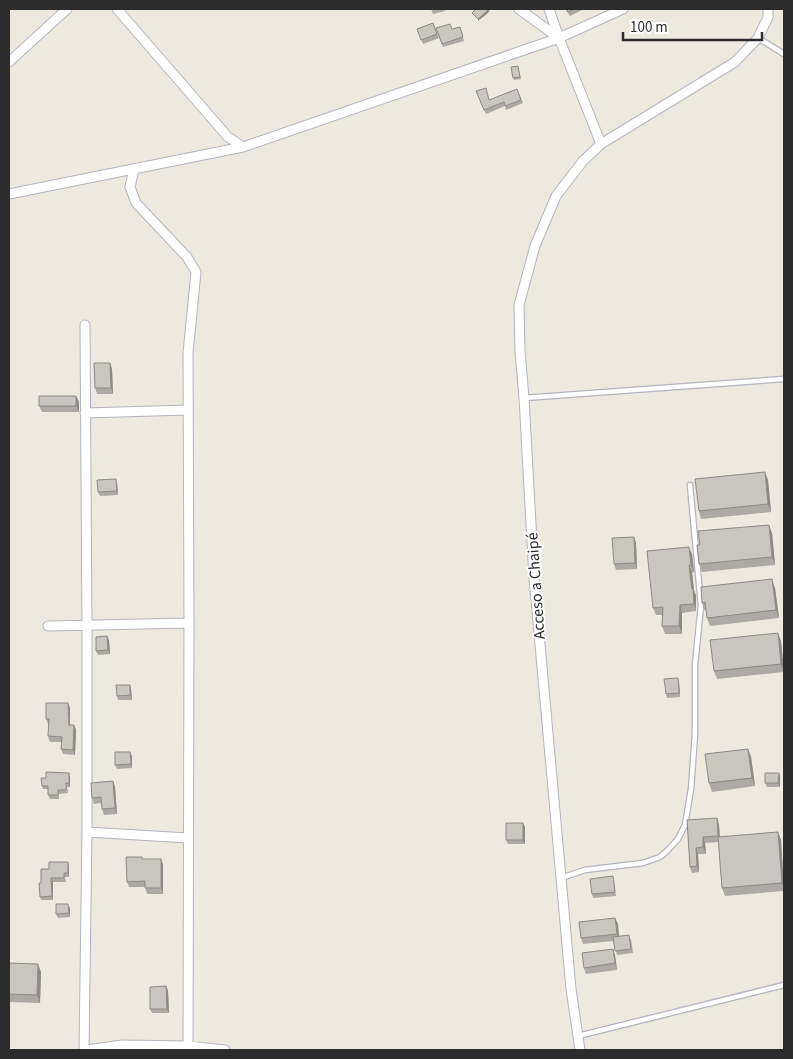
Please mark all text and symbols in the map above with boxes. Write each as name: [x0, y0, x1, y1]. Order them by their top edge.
scale bar: [623, 10, 762, 42]
text: 100 m: [630, 17, 668, 38]
street label: Acceso a Chaipé: [521, 532, 551, 640]

